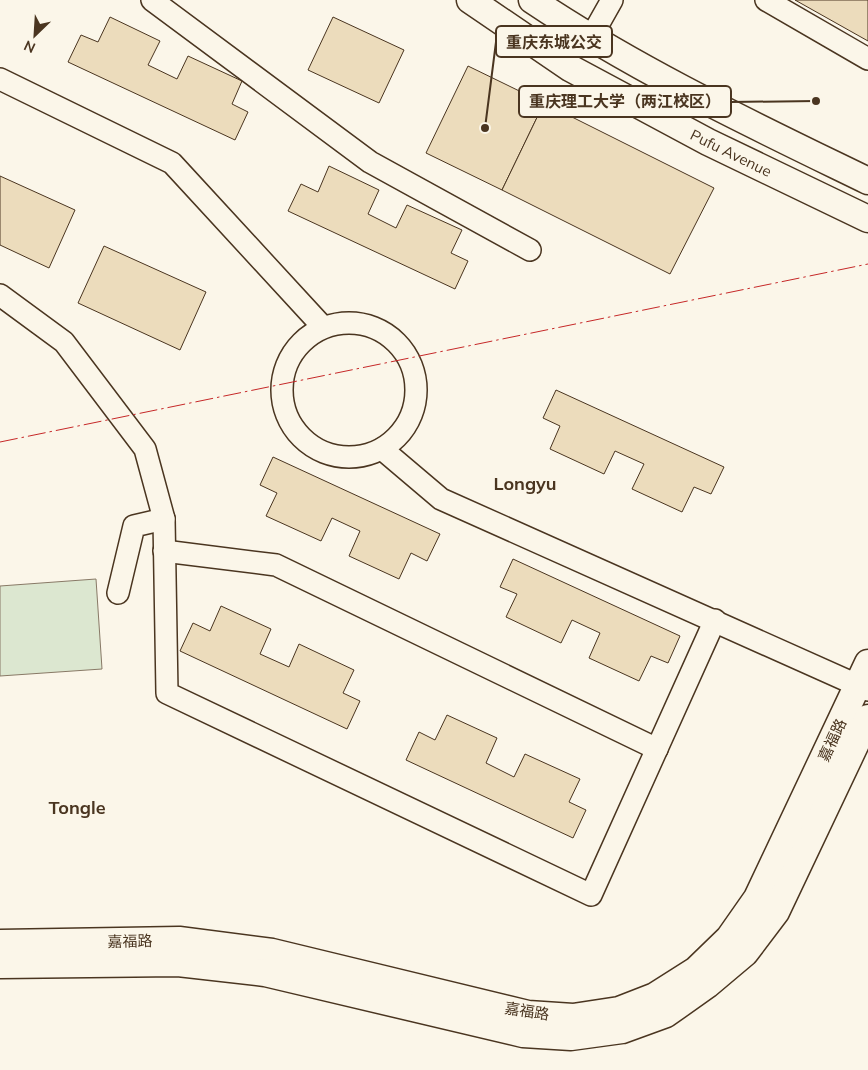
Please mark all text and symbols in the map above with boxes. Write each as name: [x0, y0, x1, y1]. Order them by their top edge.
north arrow: [10, 10, 60, 60]
callout: 重庆东城公交: [496, 26, 612, 57]
text: 重庆东城公交: [506, 32, 602, 52]
text: N: [21, 36, 38, 57]
callout: 重庆理工大学（两江校区）: [519, 86, 731, 117]
text: 重庆理工大学（两江校区）: [529, 91, 721, 111]
street label: Pufu Avenue: [687, 125, 775, 181]
district label: Longyu: [493, 472, 557, 495]
street label: 嘉福路: [814, 716, 850, 764]
district label: Tongle: [48, 796, 106, 819]
street label: 嘉福路: [107, 931, 153, 951]
street label: 嘉福路: [503, 998, 551, 1024]

